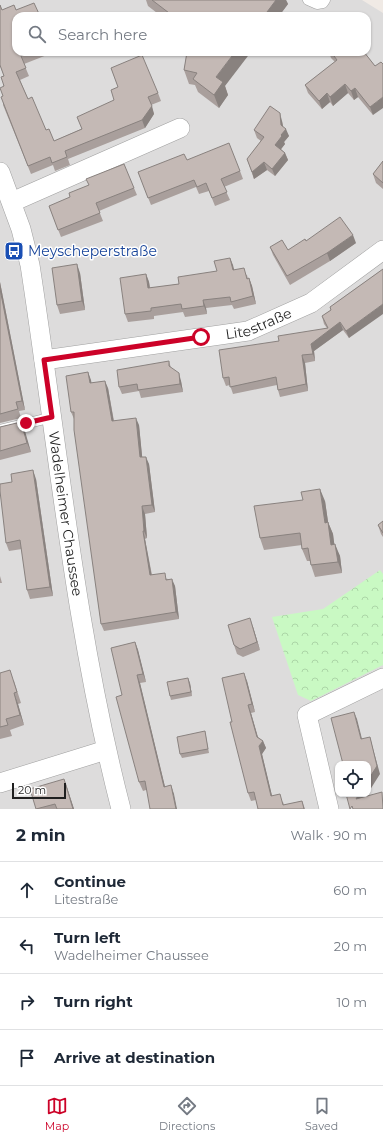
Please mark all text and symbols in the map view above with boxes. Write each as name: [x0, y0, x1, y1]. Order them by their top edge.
search box: [12, 12, 371, 56]
icon: search: [26, 23, 48, 45]
text: Search here: [58, 25, 147, 44]
bus stop icon: Meyscheperstraße: [3, 240, 25, 262]
place label: Meyscheperstraße: [28, 242, 157, 260]
street label: Litestraße: [224, 304, 294, 343]
route start: [192, 328, 210, 346]
route end: [17, 414, 35, 432]
street label: Wadelheimer Chaussee: [45, 430, 87, 598]
map controls: [335, 761, 371, 797]
button: locate: [335, 761, 371, 797]
scale bar: [12, 781, 66, 800]
text: 20 m: [18, 783, 46, 797]
text: 2 min: [16, 825, 66, 845]
text: Walk · 90 m: [291, 827, 367, 843]
text: Continue: [54, 872, 126, 891]
icon: ahead: [16, 879, 38, 901]
text: 60 m: [333, 882, 367, 898]
text: Litestraße: [54, 891, 118, 907]
text: Turn left: [54, 928, 121, 947]
icon: left: [16, 935, 38, 957]
text: 20 m: [334, 938, 367, 954]
text: Wadelheimer Chaussee: [54, 947, 209, 963]
icon: right: [16, 991, 38, 1013]
text: Turn right: [54, 992, 133, 1011]
text: 10 m: [337, 994, 367, 1010]
icon: arrive: [16, 1047, 38, 1069]
text: Arrive at destination: [54, 1048, 215, 1067]
tab: Map: [45, 1095, 69, 1133]
tab: Directions: [159, 1095, 215, 1133]
tab: Saved: [305, 1095, 338, 1133]

